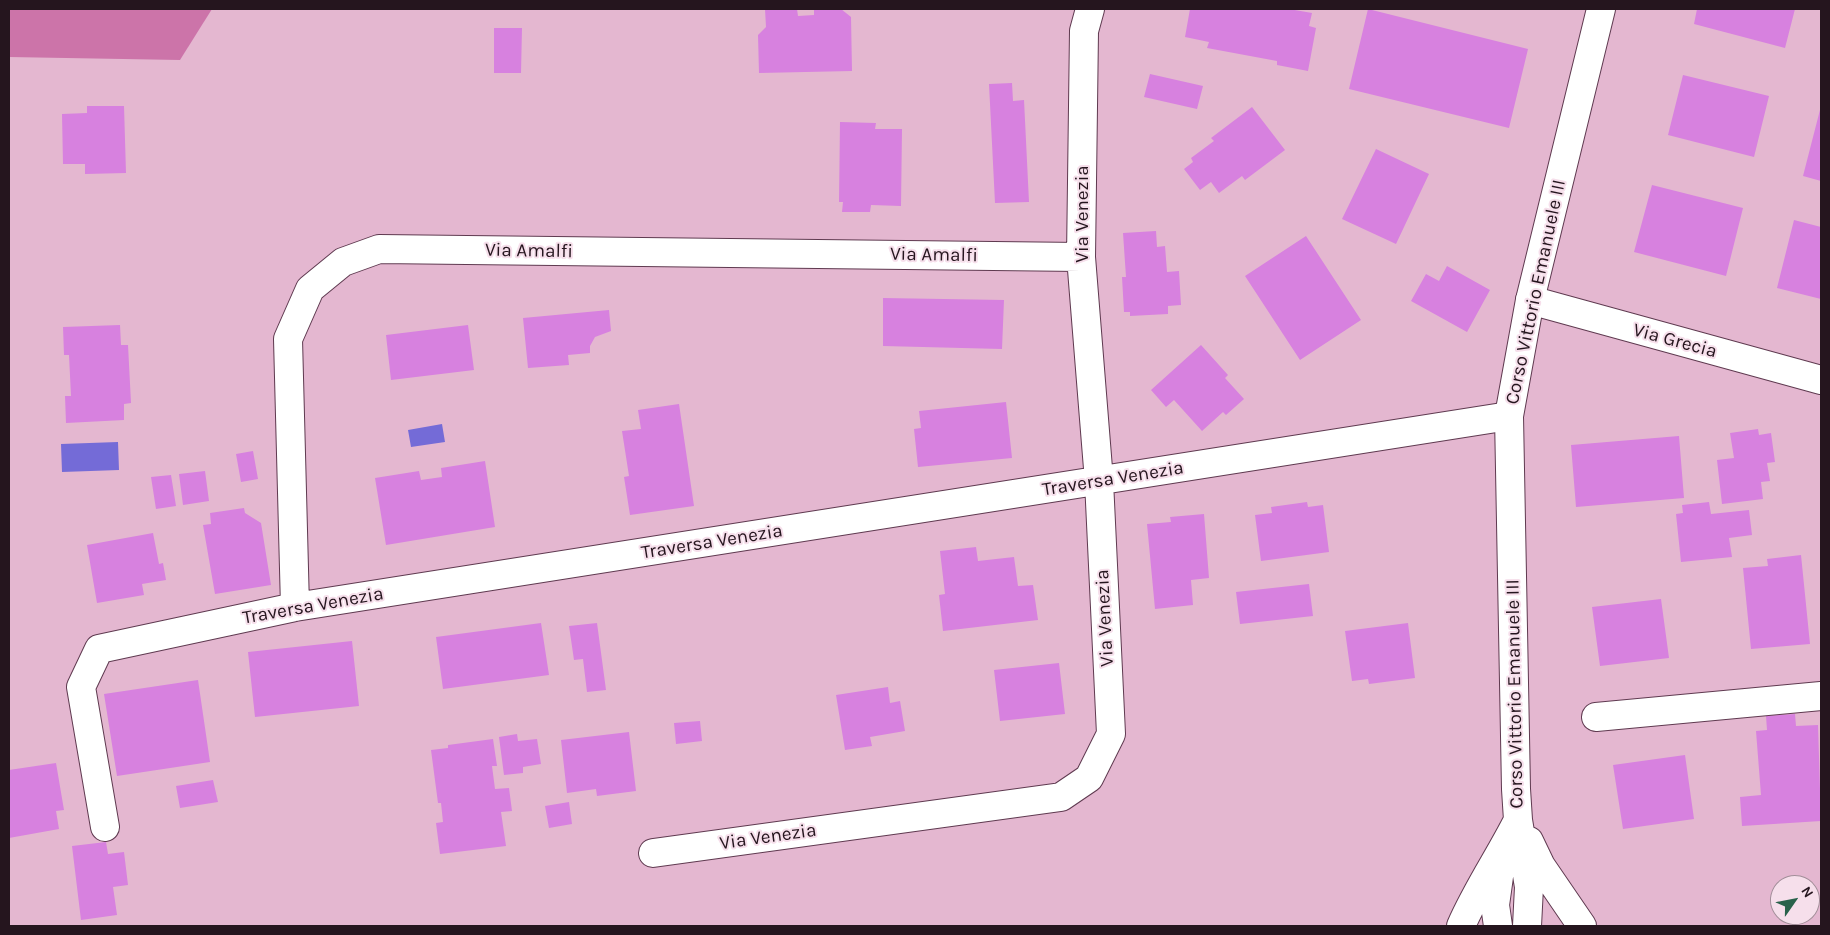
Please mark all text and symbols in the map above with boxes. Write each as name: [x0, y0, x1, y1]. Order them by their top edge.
street label: Via Venezia: [1072, 165, 1094, 263]
street label: Corso Vittorio Emanuele III: [1501, 177, 1571, 407]
street label: Via Amalfi: [485, 239, 573, 263]
street label: Via Amalfi: [890, 243, 978, 267]
street label: Via Grecia: [1630, 319, 1720, 363]
street label: Traversa Venezia: [1041, 457, 1185, 501]
street label: Traversa Venezia: [640, 520, 784, 564]
street label: Via Venezia: [1091, 569, 1119, 667]
street label: Corso Vittorio Emanuele III: [1502, 579, 1528, 809]
street label: Traversa Venezia: [241, 582, 385, 630]
street label: Via Venezia: [718, 819, 818, 855]
north arrow: [1770, 875, 1820, 925]
text: N: [1797, 883, 1817, 901]

